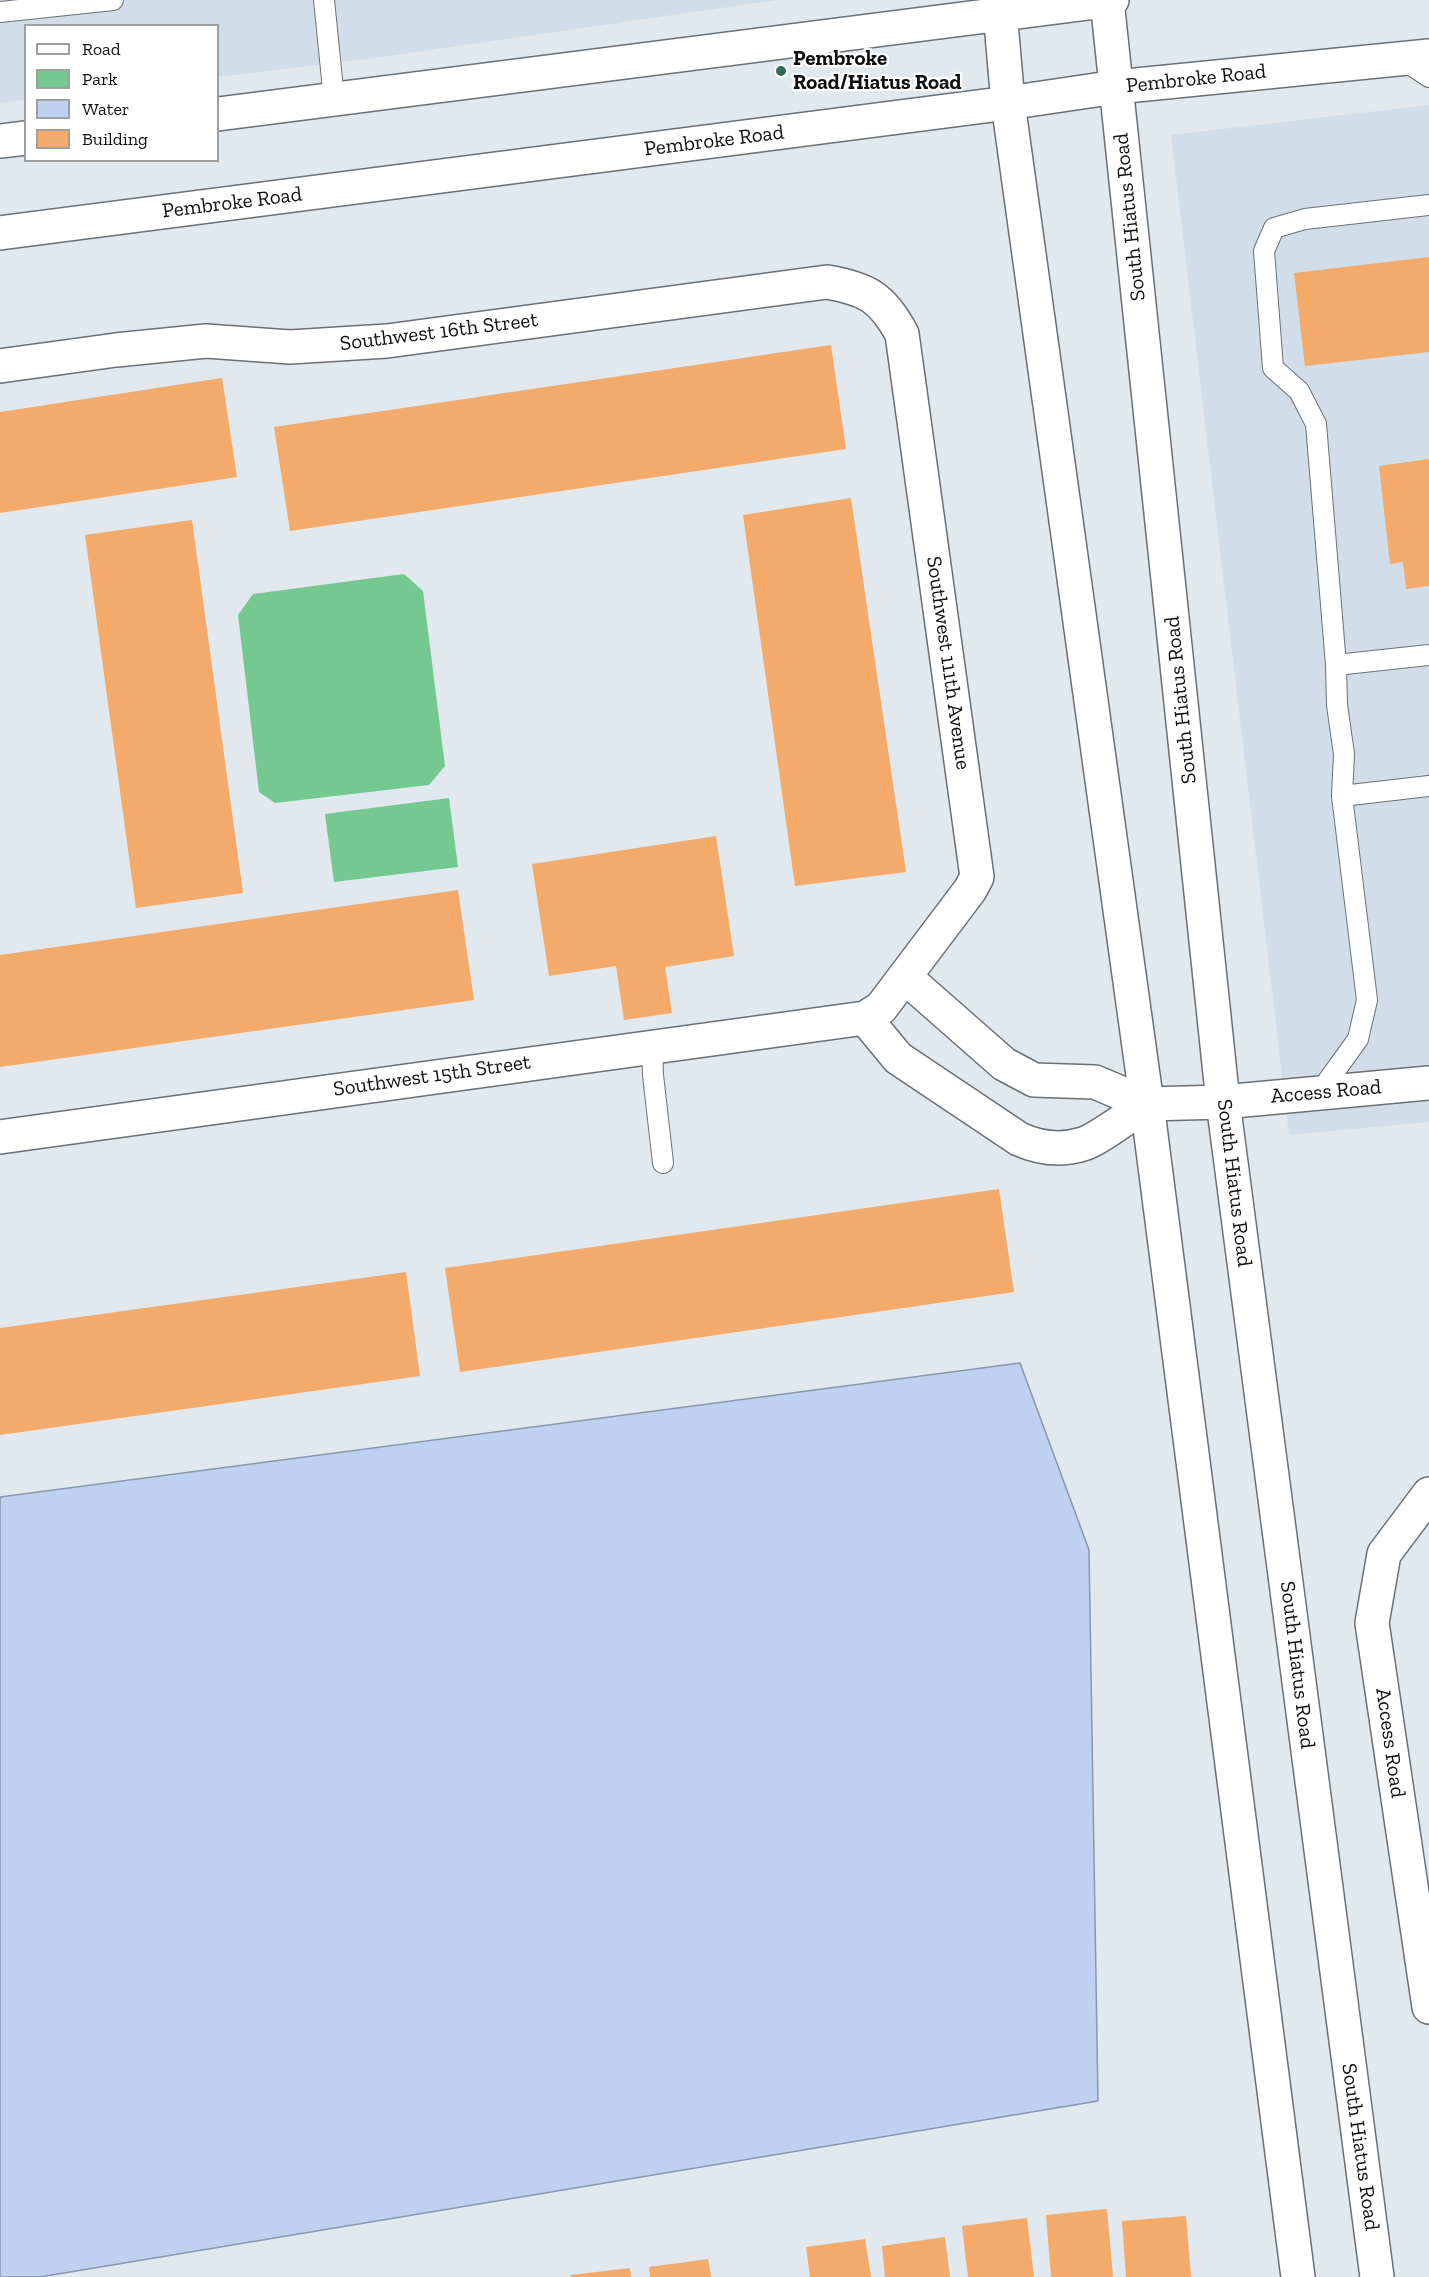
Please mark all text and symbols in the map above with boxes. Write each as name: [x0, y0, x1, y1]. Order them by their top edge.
legend: [24, 24, 219, 162]
text: Road: [82, 38, 121, 60]
place label: Pembroke Road/Hiatus Road: [793, 46, 962, 96]
street label: Pembroke Road: [1125, 59, 1267, 99]
marker: Pembroke Road/Hiatus Road: [774, 64, 788, 78]
text: Park: [82, 68, 118, 90]
text: Water: [82, 98, 129, 120]
street label: Pembroke Road: [643, 120, 785, 162]
text: Building: [82, 128, 148, 150]
street label: South Hiatus Road: [1109, 132, 1151, 302]
street label: Pembroke Road: [161, 182, 303, 224]
street label: Southwest 16th Street: [339, 307, 539, 357]
street label: Southwest 111th Avenue: [921, 555, 975, 771]
street label: South Hiatus Road: [1160, 615, 1202, 785]
street label: Southwest 15th Street: [332, 1050, 532, 1102]
street label: Access Road: [1270, 1075, 1382, 1109]
street label: South Hiatus Road: [1211, 1098, 1257, 1268]
street label: South Hiatus Road: [1274, 1580, 1320, 1750]
street label: Access Road: [1370, 1686, 1410, 1800]
street label: South Hiatus Road: [1336, 2062, 1384, 2232]

